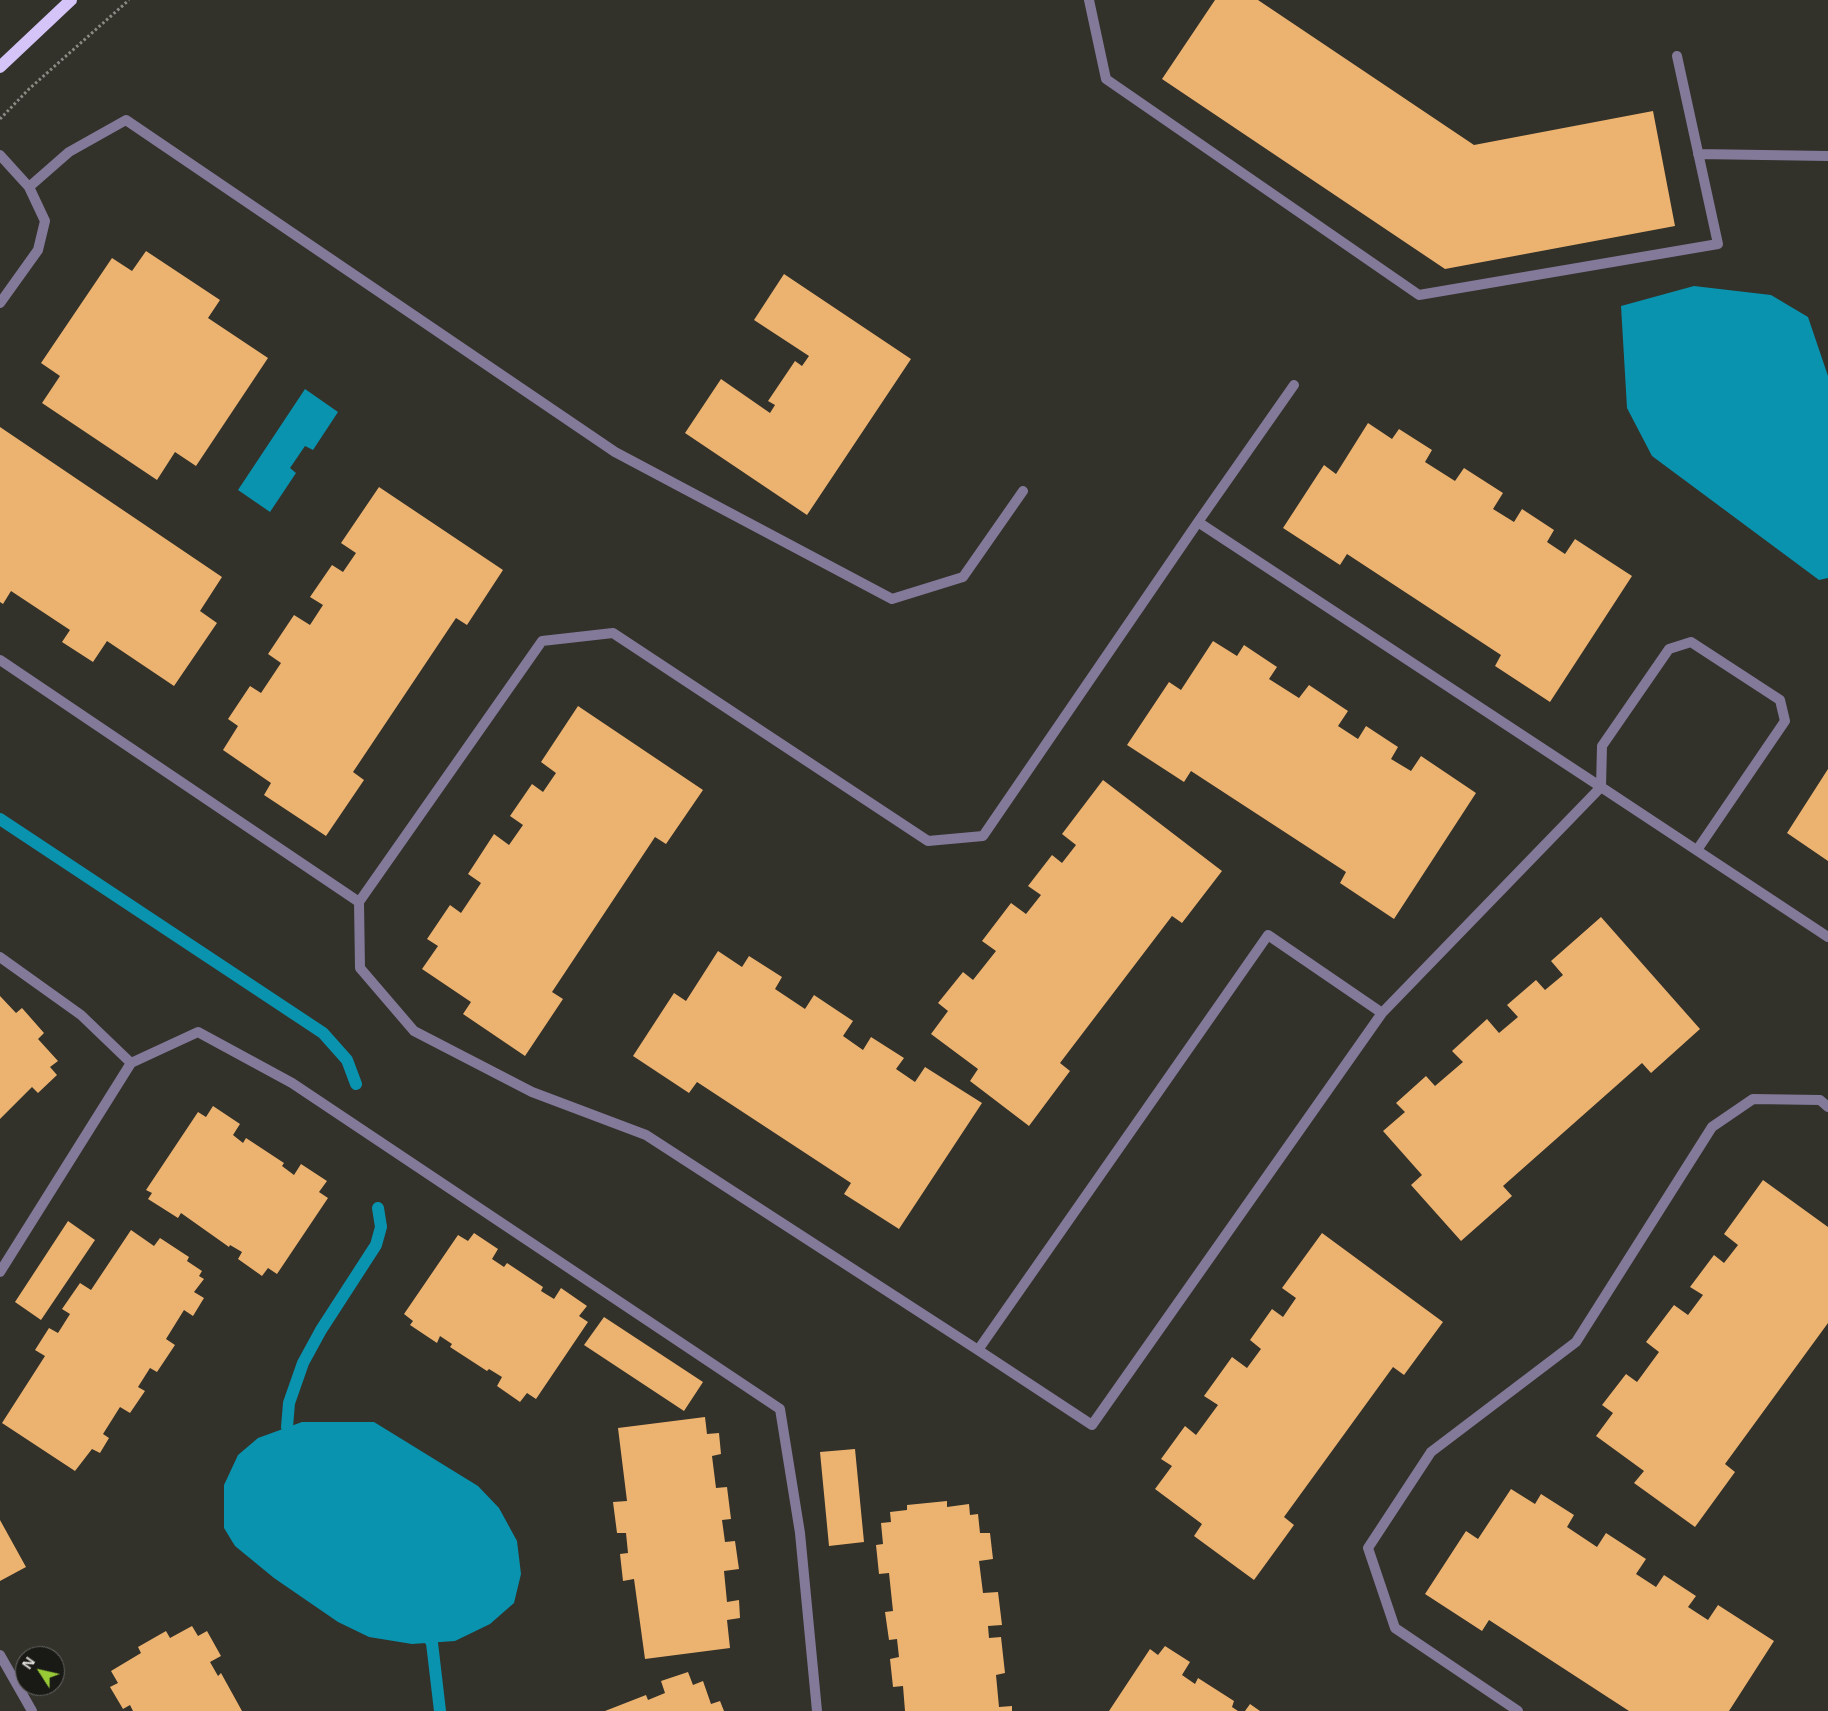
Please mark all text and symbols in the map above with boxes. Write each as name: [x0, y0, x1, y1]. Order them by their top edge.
north arrow: [15, 1646, 65, 1696]
text: N: [17, 1653, 39, 1673]

